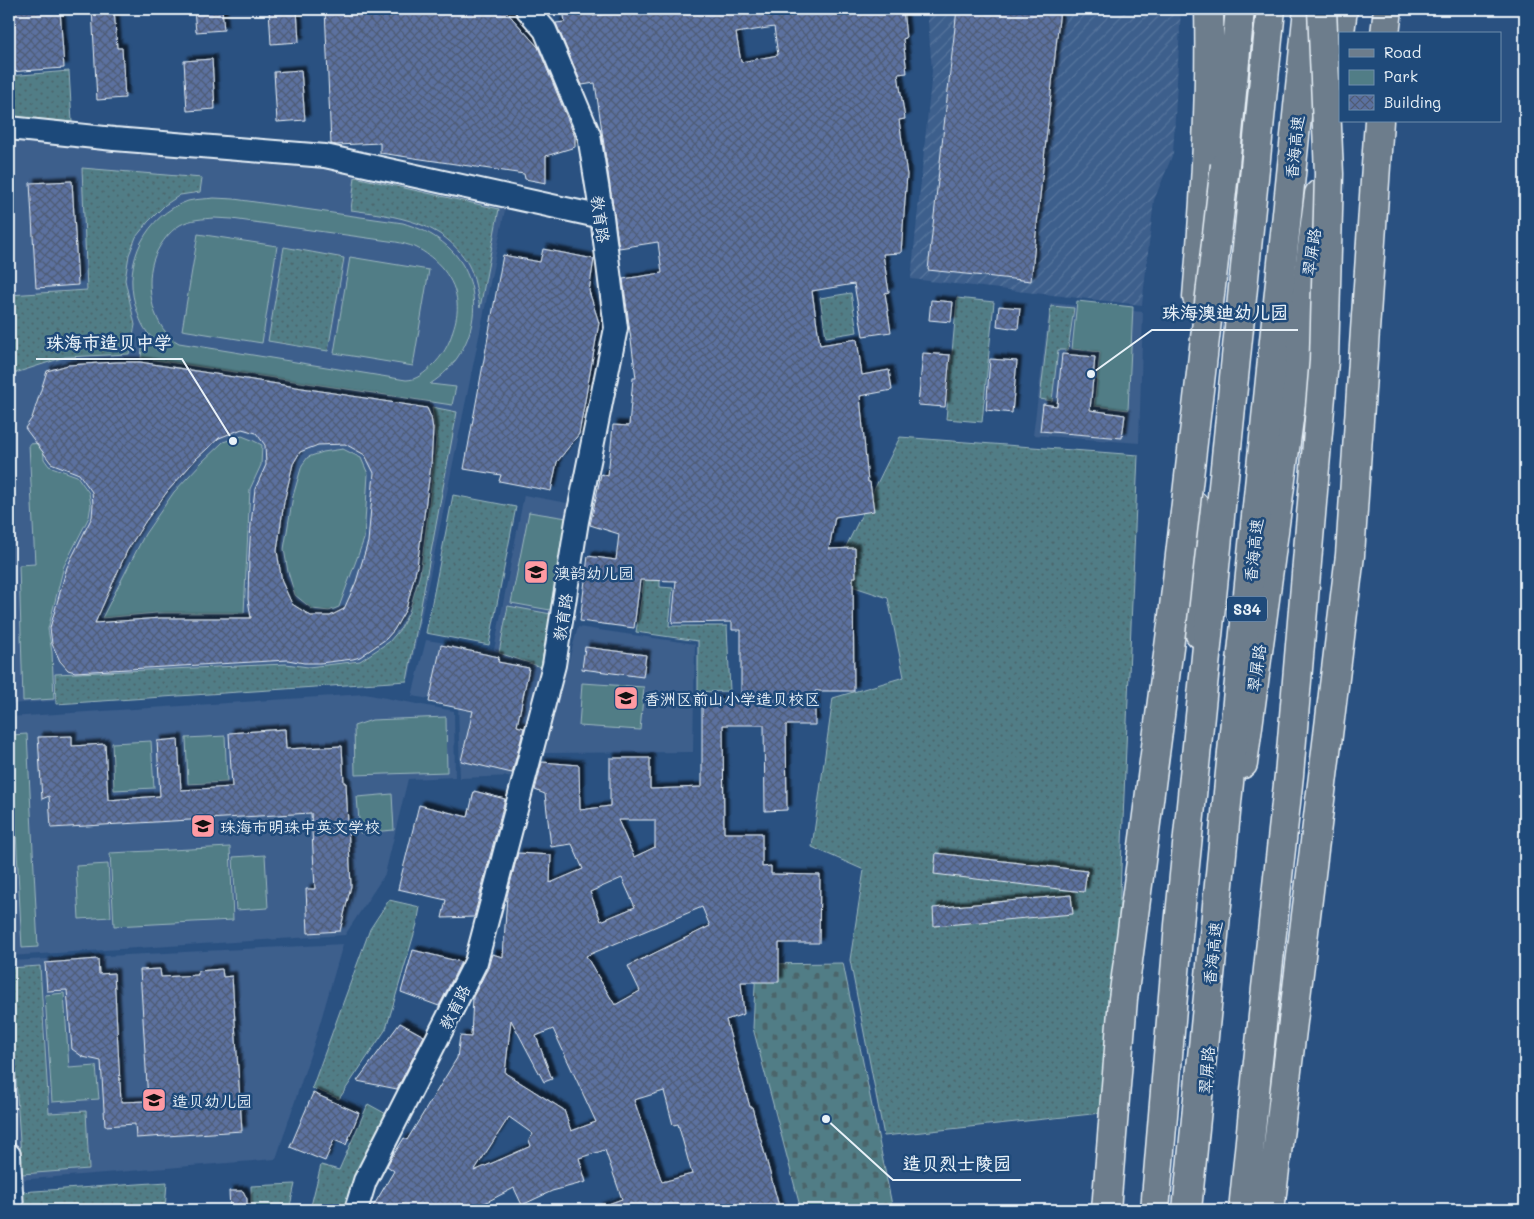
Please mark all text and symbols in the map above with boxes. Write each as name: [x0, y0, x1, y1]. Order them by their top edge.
legend: [1339, 32, 1502, 122]
text: Road: [1384, 42, 1421, 62]
text: Park: [1384, 66, 1418, 86]
text: Building: [1384, 92, 1441, 112]
street label: 香海高速: [1280, 114, 1308, 180]
street label: 教育路: [587, 194, 615, 244]
street label: 翠屏路: [1297, 227, 1325, 277]
callout: 珠海澳迪幼儿园: [1152, 297, 1298, 330]
text: 珠海澳迪幼儿园: [1162, 300, 1288, 324]
callout: 珠海市造贝中学: [36, 326, 182, 359]
text: 珠海市造贝中学: [46, 330, 172, 354]
street label: 香海高速: [1239, 517, 1267, 583]
school or university icon: 澳韵幼儿园: [523, 559, 549, 585]
place label: 澳韵幼儿园: [554, 562, 634, 583]
street label: 教育路: [548, 592, 576, 642]
road number: S34: [1227, 596, 1267, 622]
street label: 翠屏路: [1242, 643, 1270, 693]
school or university icon: 香洲区前山小学造贝校区: [613, 685, 639, 711]
place label: 香洲区前山小学造贝校区: [644, 688, 820, 709]
school or university icon: 珠海市明珠中英文学校: [190, 813, 216, 839]
place label: 珠海市明珠中英文学校: [220, 816, 380, 837]
street label: 香海高速: [1198, 920, 1226, 986]
street label: 教育路: [434, 981, 474, 1033]
street label: 翠屏路: [1194, 1045, 1218, 1095]
school or university icon: 造贝幼儿园: [141, 1087, 167, 1113]
place label: 造贝幼儿园: [172, 1090, 252, 1111]
callout: 造贝烈士陵园: [893, 1147, 1021, 1180]
text: 造贝烈士陵园: [903, 1151, 1011, 1175]

